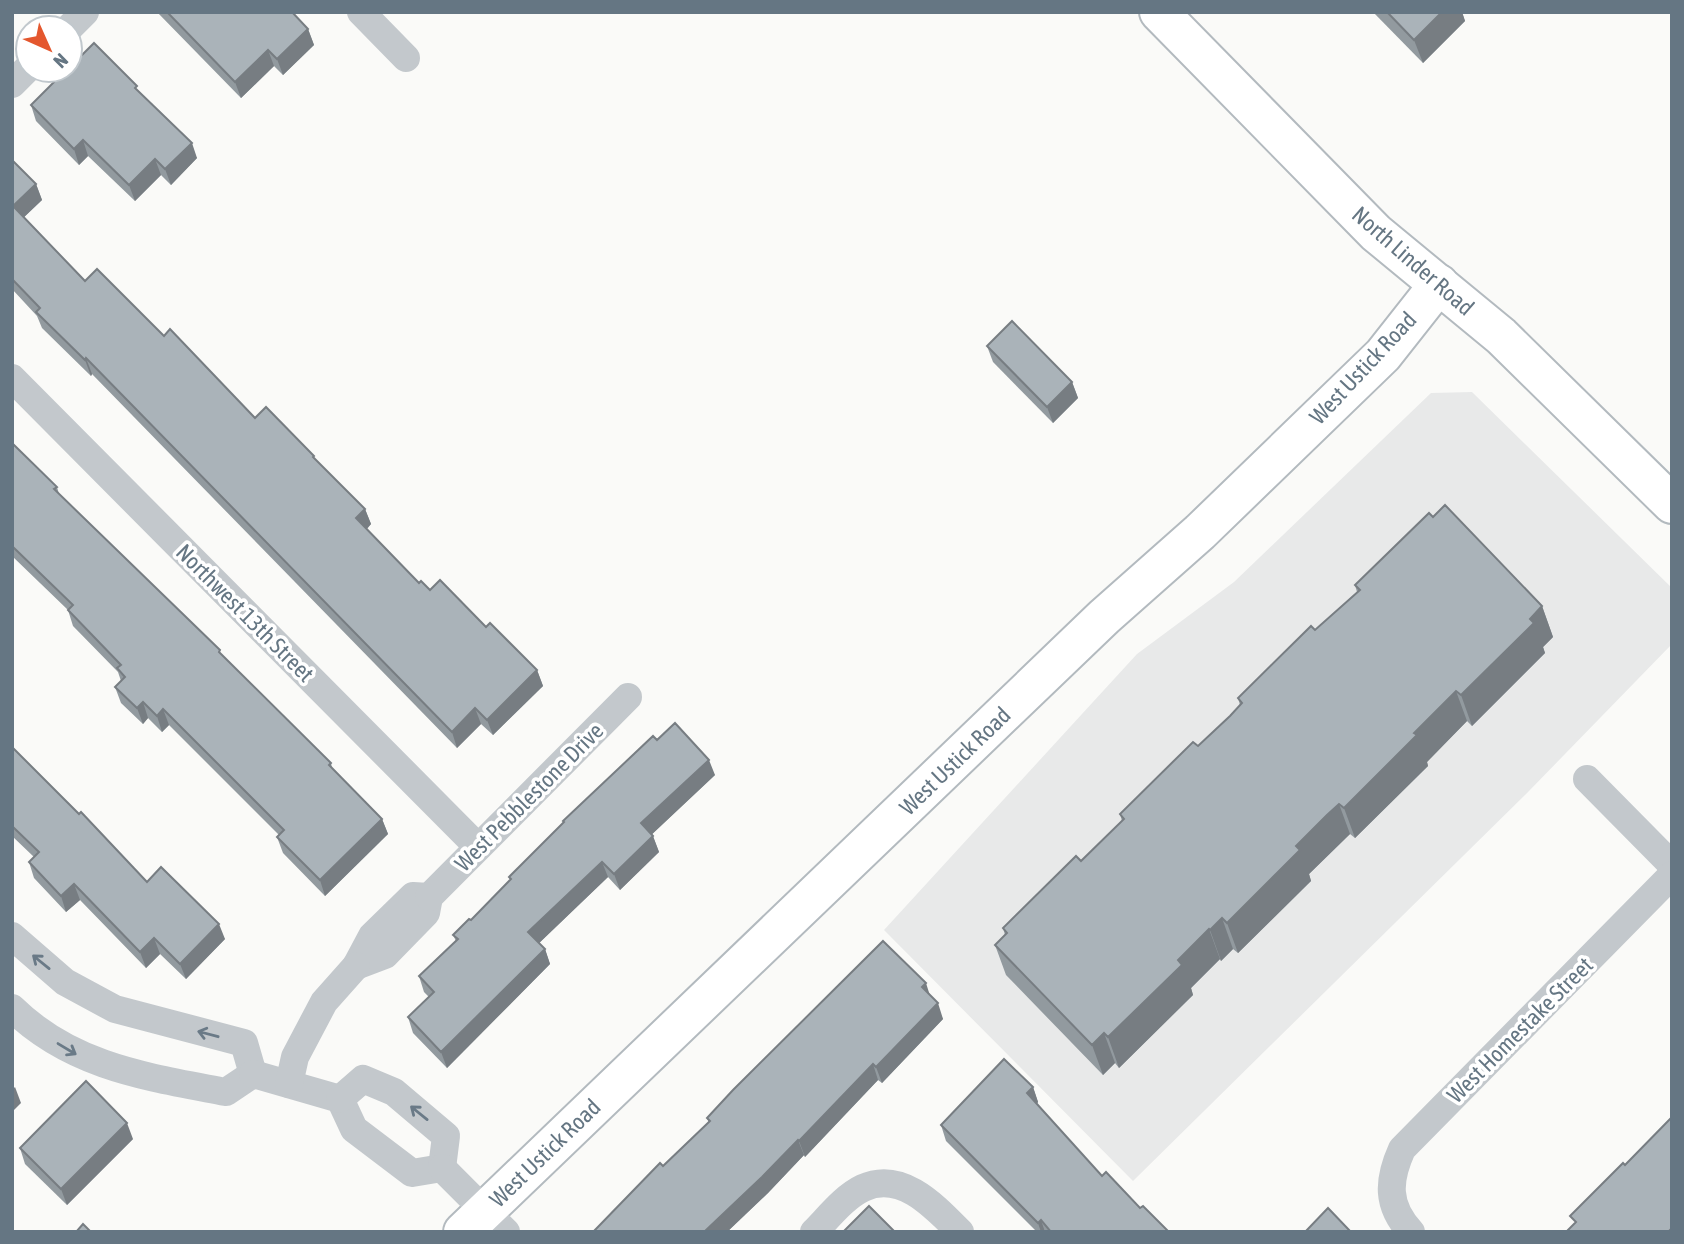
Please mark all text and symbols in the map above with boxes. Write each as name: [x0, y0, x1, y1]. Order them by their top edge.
north arrow: [14, 14, 84, 84]
text: N: [49, 49, 73, 73]
street label: North Linder Road: [1347, 201, 1479, 321]
street label: West Ustick Road: [1305, 307, 1421, 429]
street label: Northwest 13th Street: [171, 539, 319, 687]
street label: West Ustick Road: [894, 702, 1016, 820]
street label: West Pebblestone Drive: [450, 718, 608, 876]
street label: West Homestake Street: [1442, 952, 1598, 1108]
one-way arrow: [32, 954, 50, 970]
one-way arrow: [197, 1027, 220, 1040]
one-way arrow: [56, 1042, 76, 1056]
street label: West Ustick Road: [484, 1094, 606, 1212]
one-way arrow: [410, 1105, 428, 1121]

